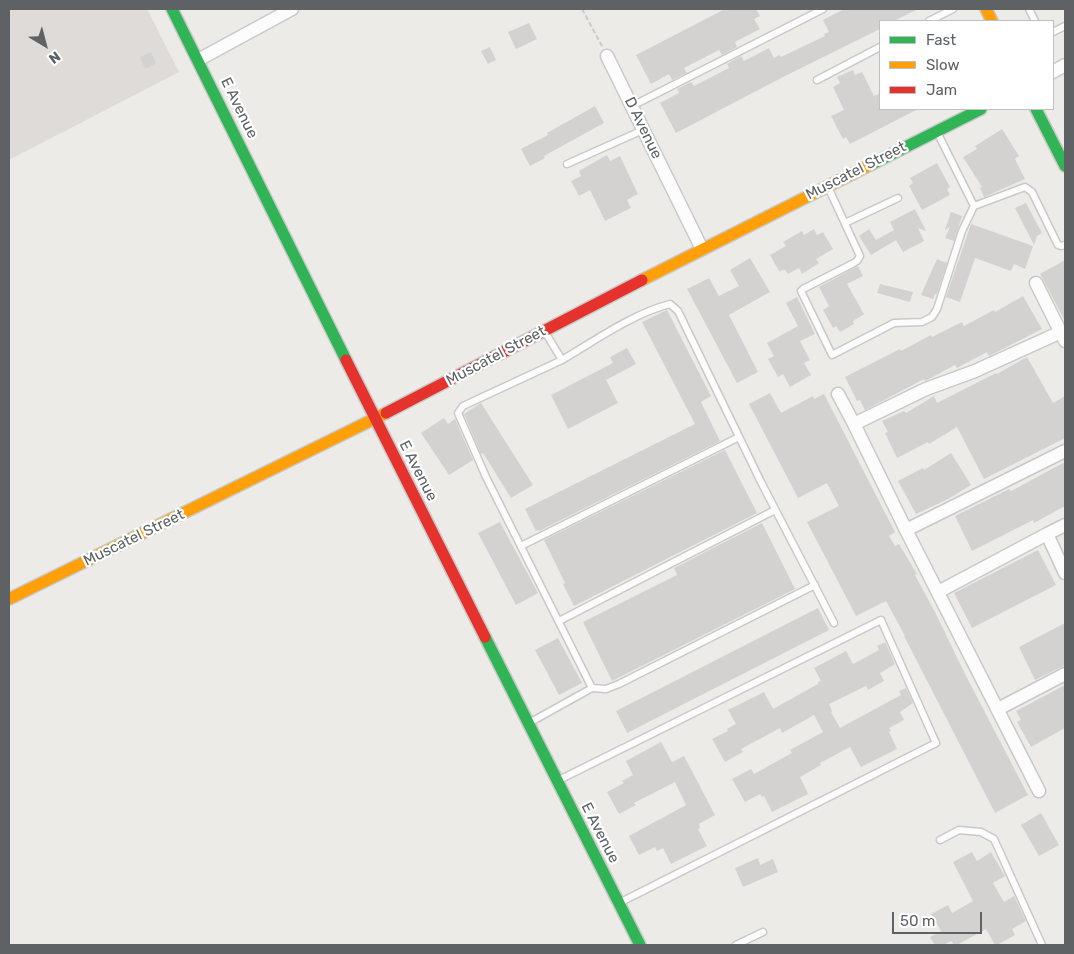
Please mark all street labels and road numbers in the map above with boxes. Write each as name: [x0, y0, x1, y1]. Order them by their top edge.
street label: E Avenue: [217, 75, 261, 141]
street label: D Avenue: [620, 94, 666, 162]
street label: Muscatel Street: [803, 138, 909, 204]
street label: Muscatel Street: [443, 322, 549, 390]
street label: E Avenue: [395, 438, 441, 504]
street label: Muscatel Street: [81, 506, 187, 570]
street label: E Avenue: [577, 800, 623, 866]

